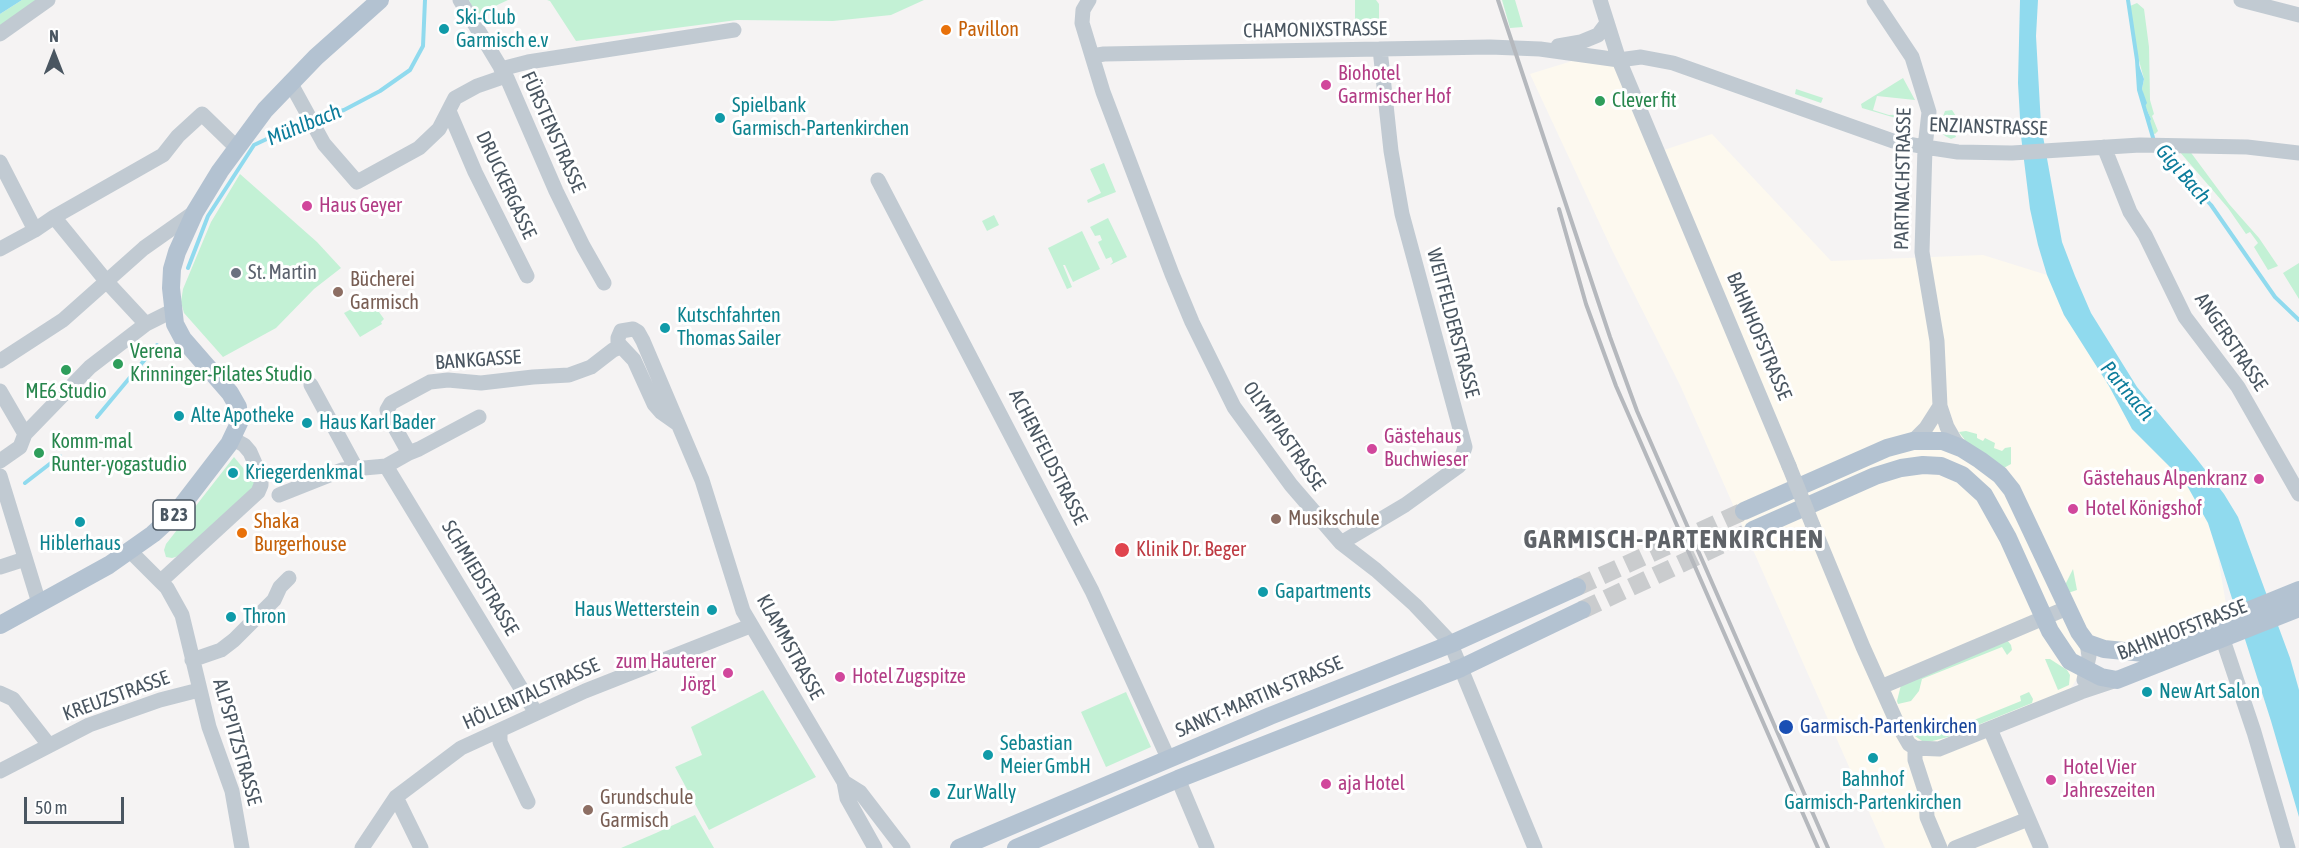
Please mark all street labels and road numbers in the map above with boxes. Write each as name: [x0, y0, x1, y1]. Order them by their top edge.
street label: CHAMONIXSTRASSE: [1243, 17, 1387, 43]
street label: FÜRSTENSTRASSE: [516, 68, 590, 196]
street label: PARTNACHSTRASSE: [1890, 108, 1916, 250]
street label: ENZIANSTRASSE: [1928, 113, 2048, 141]
street label: DRUCKERGASSE: [471, 127, 541, 243]
street label: WEITFELDERSTRASSE: [1422, 246, 1484, 400]
street label: BAHNHOFSTRASSE: [1721, 269, 1797, 403]
street label: ANGERSTRASSE: [2189, 288, 2273, 396]
street label: BANKGASSE: [434, 345, 522, 375]
street label: OLYMPIASTRASSE: [1238, 377, 1330, 495]
street label: ACHENFELDSTRASSE: [1004, 385, 1092, 529]
road number: B 23: [153, 500, 195, 530]
street label: SCHMIEDSTRASSE: [436, 516, 524, 640]
street label: KLAMMSTRASSE: [751, 590, 829, 704]
street label: BAHNHOFSTRASSE: [2114, 594, 2250, 666]
street label: SANKT-MARTIN-STRASSE: [1172, 651, 1346, 743]
street label: HÖLLENTALSTRASSE: [459, 653, 603, 735]
street label: KREUZSTRASSE: [60, 666, 172, 726]
street label: ALPSPITZSTRASSE: [207, 676, 267, 808]

